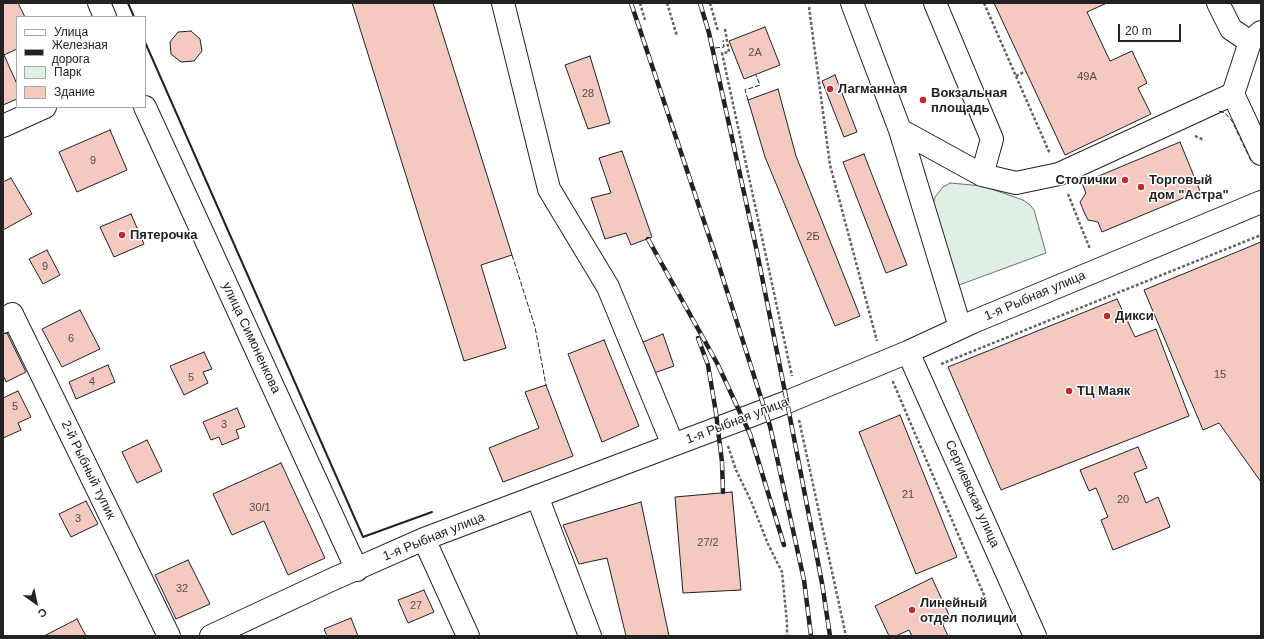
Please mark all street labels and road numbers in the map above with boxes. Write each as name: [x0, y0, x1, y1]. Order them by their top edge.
street label: 1-я Рыбная улица: [982, 268, 1088, 324]
street label: улица Симоненкова: [218, 280, 284, 396]
street label: 1-я Рыбная улица: [684, 394, 790, 448]
street label: 2-й Рыбный тупик: [57, 418, 119, 522]
street label: Сергиевская улица: [941, 438, 1003, 550]
street label: 1-я Рыбная улица: [381, 509, 487, 565]

